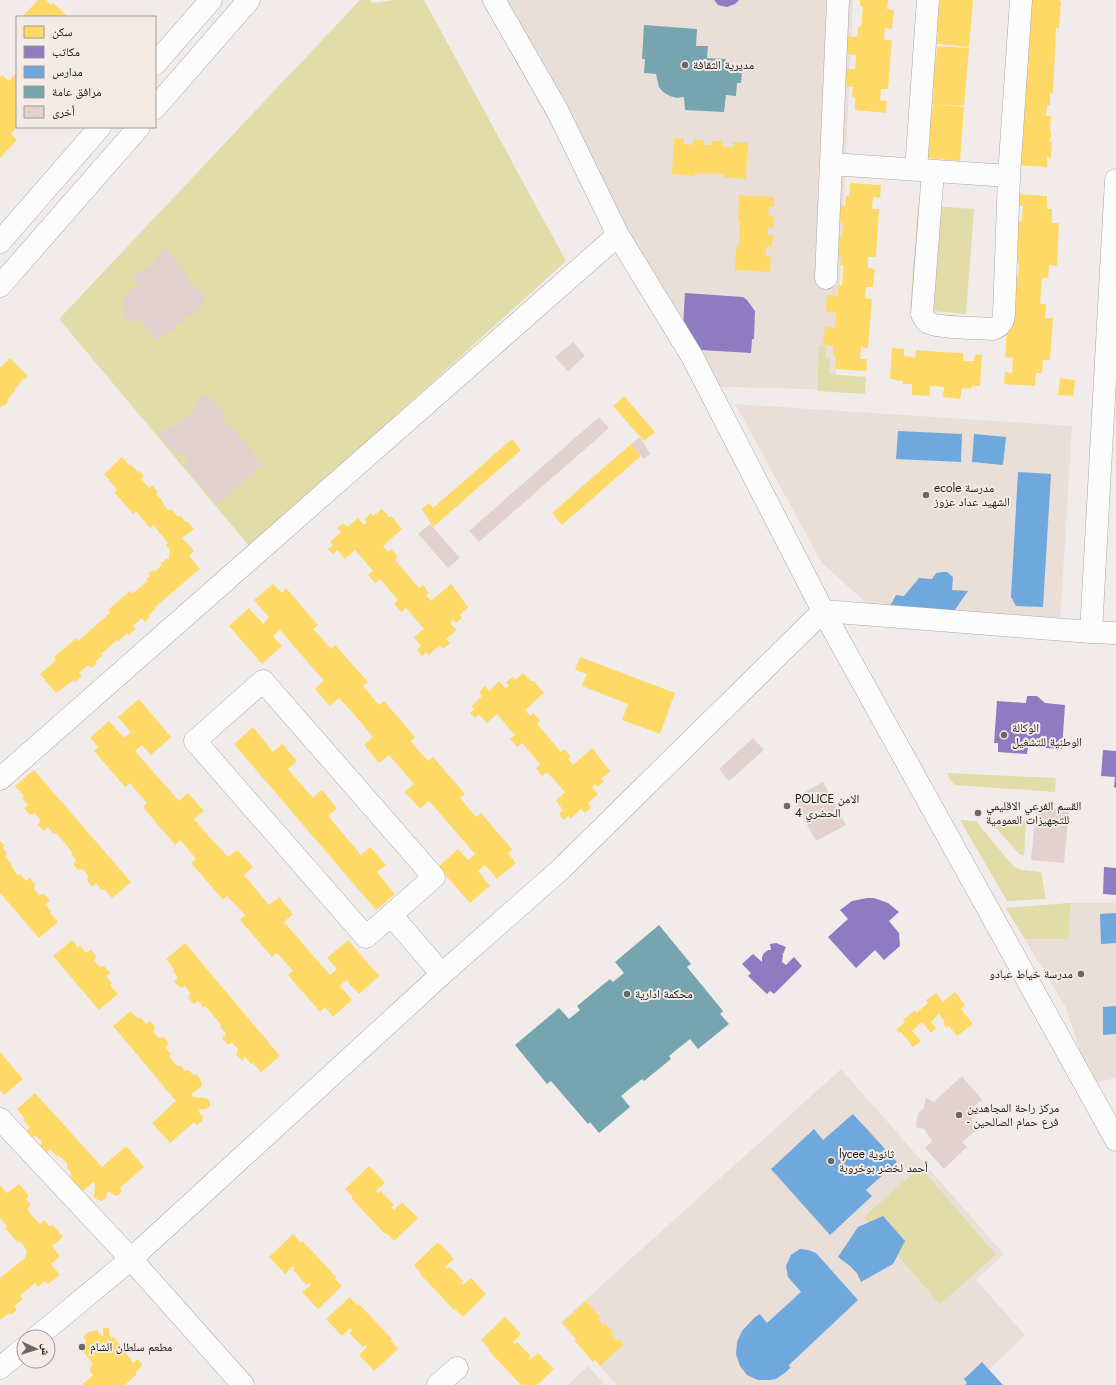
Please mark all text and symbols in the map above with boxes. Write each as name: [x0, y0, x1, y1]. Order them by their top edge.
legend: [16, 16, 156, 128]
text: سكن: [52, 23, 73, 41]
text: مكاتب: [52, 43, 80, 61]
place label: مديرية الثقافة: [693, 56, 754, 74]
marker: مديرية الثقافة: [680, 60, 690, 70]
text: مدارس: [52, 63, 83, 81]
text: مرافق عامة: [52, 83, 102, 101]
text: أخرى: [52, 103, 75, 121]
place label: ecole مدرسة الشهيد عداد عزوز: [933, 479, 1010, 511]
marker: ecole مدرسة الشهيد عداد عزوز: [921, 490, 931, 500]
place label: الوكالة الوطنية للتشغيل: [1012, 719, 1082, 751]
marker: الوكالة الوطنية للتشغيل: [999, 730, 1009, 740]
place label: POLICE الامن الحضري 4: [795, 790, 860, 823]
place label: القسم الفرعي الاقليمي للتجهيزات العمومية: [986, 797, 1081, 829]
marker: POLICE الامن الحضري 4: [782, 801, 792, 811]
marker: القسم الفرعي الاقليمي للتجهيزات العمومية: [973, 808, 983, 818]
place label: مدرسة خياط عبادو: [989, 965, 1073, 983]
marker: مدرسة خياط عبادو: [1076, 969, 1086, 979]
place label: محكمة ادارية: [635, 985, 693, 1003]
marker: محكمة ادارية: [622, 989, 632, 999]
place label: مركز راحة المجاهدين - فرع حمام الصالحين: [967, 1099, 1059, 1131]
marker: مركز راحة المجاهدين - فرع حمام الصالحين: [954, 1110, 964, 1120]
place label: lycee ثانوية أحمد لخضر بوخروبة: [839, 1145, 928, 1177]
marker: lycee ثانوية أحمد لخضر بوخروبة: [826, 1156, 836, 1166]
north arrow: [16, 1329, 56, 1369]
place label: مطعم سلطان الشام: [90, 1338, 172, 1356]
marker: مطعم سلطان الشام: [77, 1342, 87, 1352]
text: ش: [38, 1343, 54, 1356]

